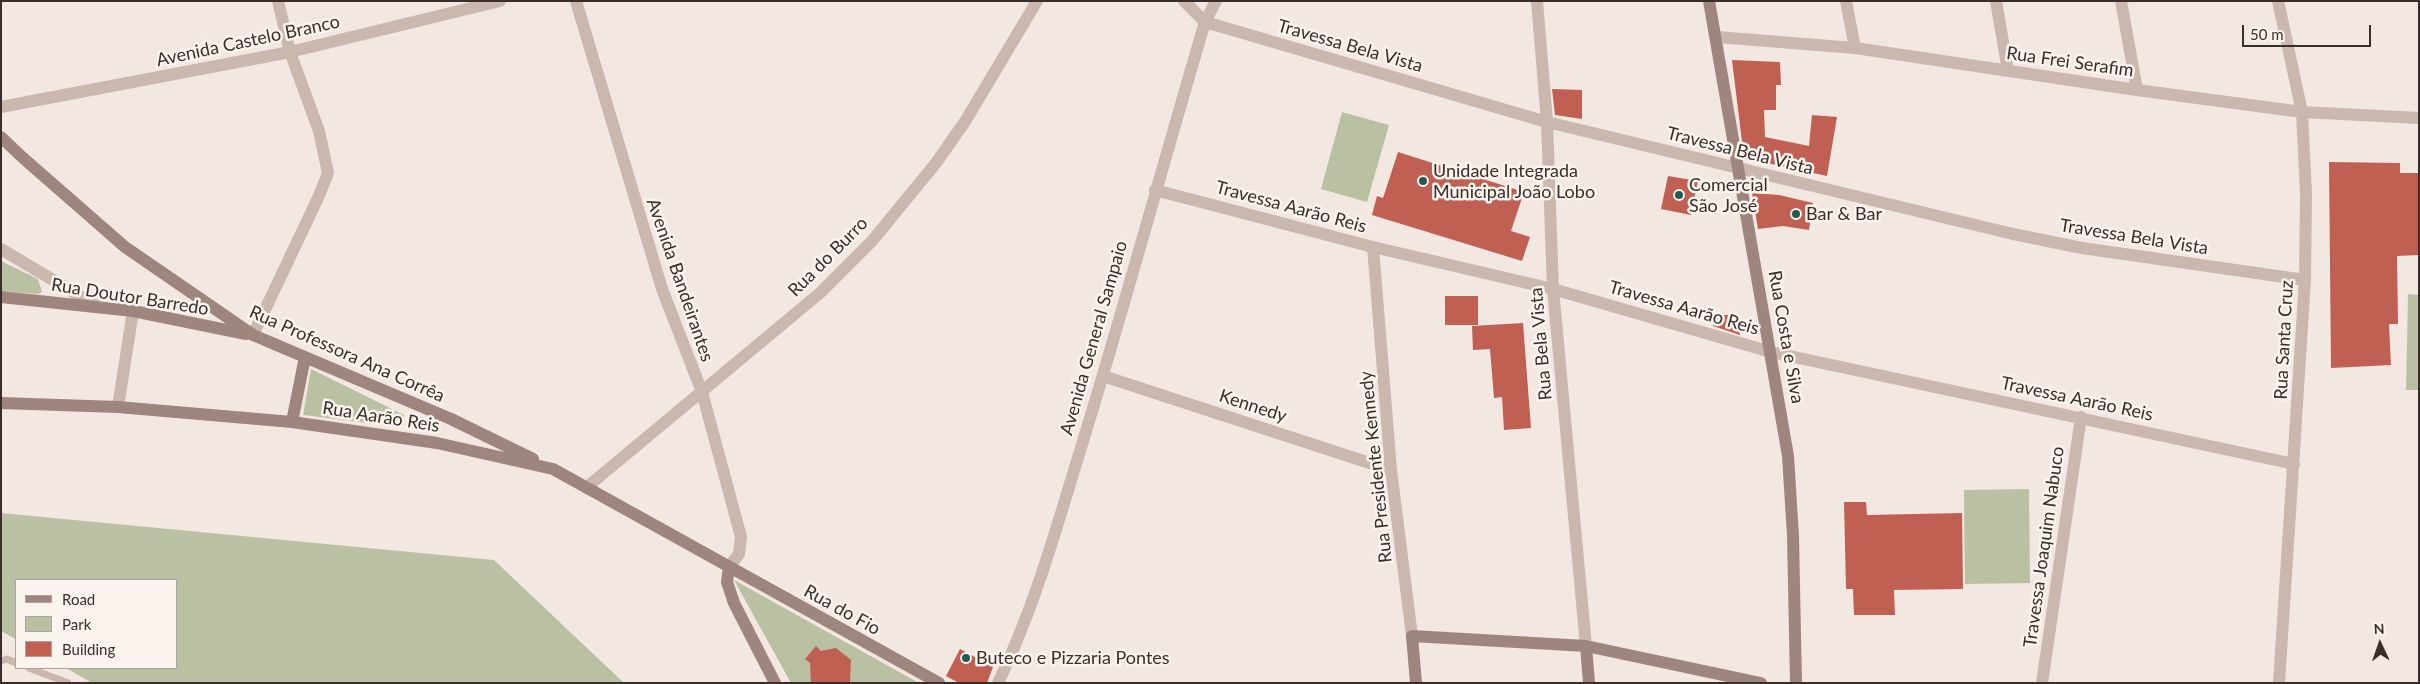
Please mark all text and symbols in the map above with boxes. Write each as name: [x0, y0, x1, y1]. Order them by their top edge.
street label: Avenida Castelo Branco: [154, 11, 342, 71]
street label: Travessa Bela Vista: [1275, 15, 1425, 77]
scale bar: [2245, 15, 2374, 47]
text: 50 m: [2250, 25, 2284, 43]
street label: Rua Frei Serafim: [2005, 42, 2135, 82]
street label: Travessa Bela Vista: [1665, 122, 1815, 180]
place label: Unidade Integrada Municipal João Lobo: [1433, 160, 1595, 202]
place label: Comercial São José: [1689, 174, 1768, 216]
marker: Unidade Integrada Municipal João Lobo: [1417, 175, 1429, 187]
street label: Travessa Aarão Reis: [1213, 176, 1369, 238]
marker: Comercial São José: [1673, 189, 1685, 201]
street label: Avenida Bandeirantes: [642, 195, 718, 365]
place label: Bar & Bar: [1806, 203, 1882, 225]
marker: Bar & Bar: [1790, 208, 1802, 220]
street label: Rua do Burro: [784, 213, 872, 301]
street label: Travessa Bela Vista: [2058, 215, 2210, 259]
street label: Avenida General Sampaio: [1056, 238, 1132, 438]
street label: Rua Costa e Silva: [1764, 269, 1808, 405]
street label: Rua Doutor Barredo: [50, 274, 210, 320]
street label: Travessa Aarão Reis: [1606, 276, 1762, 340]
street label: Rua Santa Cruz: [2270, 280, 2298, 400]
street label: Rua Bela Vista: [1525, 287, 1557, 401]
street label: Rua Professora Ana Corrêa: [246, 301, 448, 407]
street label: Rua Presidente Kennedy: [1355, 370, 1397, 564]
street label: Travessa Aarão Reis: [1999, 372, 2155, 426]
street label: Kennedy: [1217, 385, 1289, 427]
street label: Rua Aarão Reis: [321, 397, 441, 437]
street label: Travessa Joaquim Nabuco: [2019, 445, 2069, 649]
legend: [15, 579, 178, 669]
street label: Rua do Fio: [800, 580, 884, 640]
text: Road: [62, 590, 95, 608]
text: Park: [62, 615, 91, 633]
north arrow: [2355, 619, 2405, 669]
text: N: [2373, 620, 2385, 637]
text: Building: [62, 640, 115, 658]
place label: Buteco e Pizzaria Pontes: [976, 647, 1170, 669]
marker: Buteco e Pizzaria Pontes: [960, 652, 972, 664]

